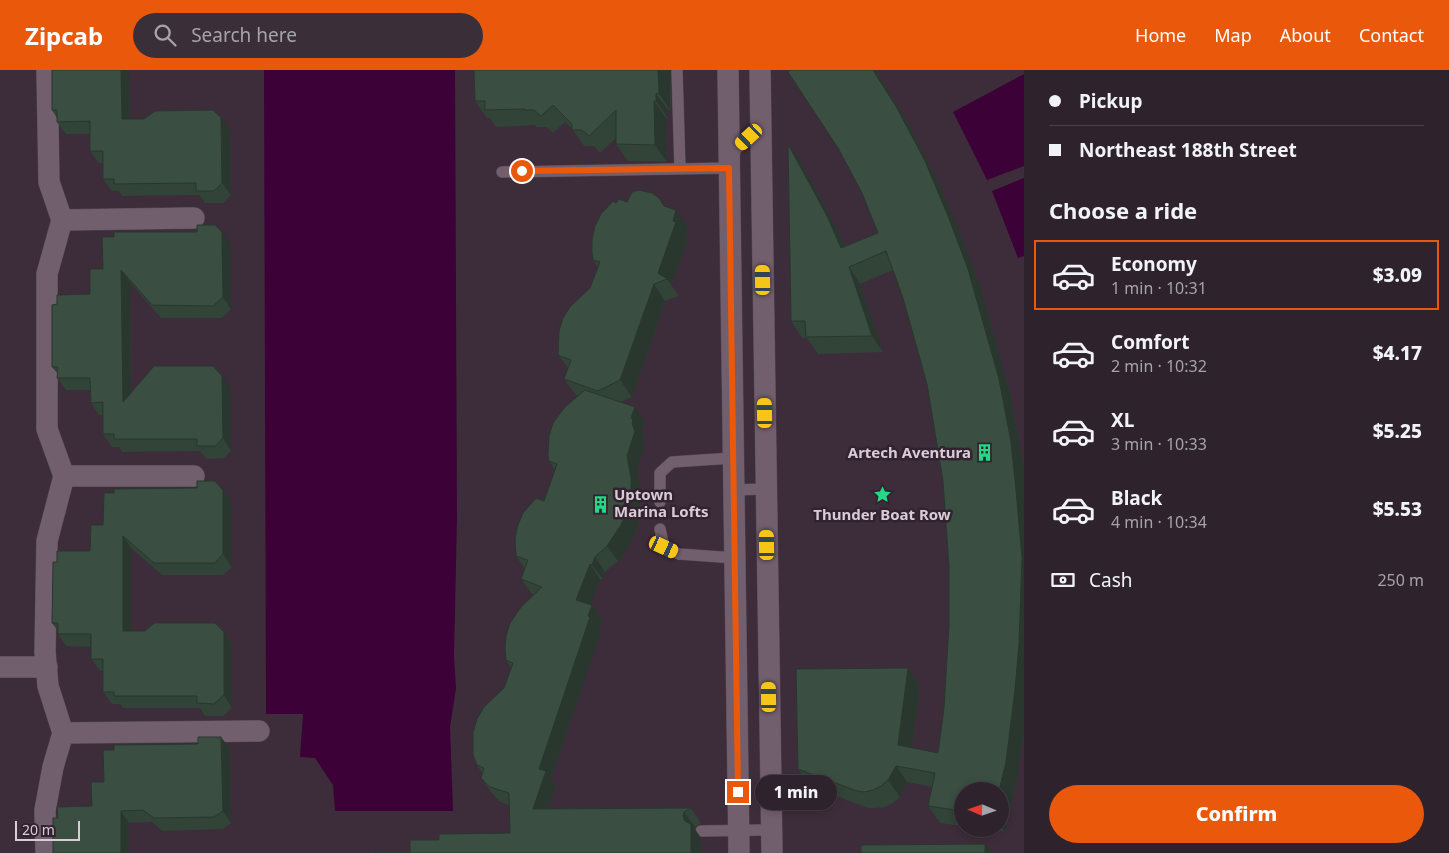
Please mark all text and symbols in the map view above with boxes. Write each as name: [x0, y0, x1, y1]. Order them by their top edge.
search box: [133, 13, 483, 58]
text: Zipcab: [25, 19, 103, 52]
icon: search: [151, 21, 179, 49]
text: Search here: [191, 22, 297, 48]
text: Home: [1135, 23, 1186, 47]
text: Map: [1214, 23, 1252, 47]
text: About: [1280, 23, 1331, 47]
text: Contact: [1359, 23, 1424, 47]
text: Pickup: [1079, 88, 1142, 114]
car: [732, 121, 765, 153]
text: Northeast 188th Street: [1079, 137, 1297, 163]
route start: [511, 160, 533, 182]
text: Choose a ride: [1049, 195, 1197, 225]
text: Economy: [1111, 251, 1197, 277]
icon: car: [1051, 253, 1096, 298]
text: $3.09: [1373, 262, 1422, 288]
car: [755, 265, 770, 295]
text: 1 min · 10:31: [1111, 277, 1207, 299]
text: Comfort: [1111, 329, 1190, 355]
icon: car: [1051, 331, 1096, 376]
text: $4.17: [1373, 340, 1422, 366]
text: 2 min · 10:32: [1111, 355, 1207, 377]
car: [757, 398, 772, 428]
text: XL: [1111, 407, 1134, 433]
icon: car: [1051, 409, 1096, 454]
text: $5.25: [1373, 418, 1422, 444]
text: 3 min · 10:33: [1111, 433, 1207, 455]
place label: Artech Aventura: [848, 442, 971, 462]
building icon: Artech Aventura: [975, 443, 995, 463]
place label: Uptown Marina Lofts: [614, 484, 709, 521]
place icon: Thunder Boat Row: [872, 484, 892, 504]
text: Black: [1111, 485, 1162, 511]
icon: car: [1051, 487, 1096, 532]
building icon: Uptown Marina Lofts: [590, 494, 610, 514]
text: $5.53: [1373, 496, 1422, 522]
place label: Thunder Boat Row: [813, 504, 951, 524]
text: 4 min · 10:34: [1111, 511, 1207, 533]
car: [759, 530, 774, 560]
car: [647, 534, 680, 560]
icon: cash: [1049, 566, 1077, 594]
text: Cash: [1089, 567, 1133, 593]
text: 250 m: [1377, 569, 1424, 591]
car: [761, 682, 776, 712]
callout: 1 min: [756, 774, 838, 810]
route end: [727, 781, 749, 803]
text: 1 min: [774, 781, 818, 803]
north arrow: [954, 782, 1009, 838]
map controls: [954, 782, 1009, 837]
button: Confirm: [1049, 785, 1424, 843]
scale bar: [15, 818, 80, 841]
text: 20 m: [22, 820, 55, 839]

